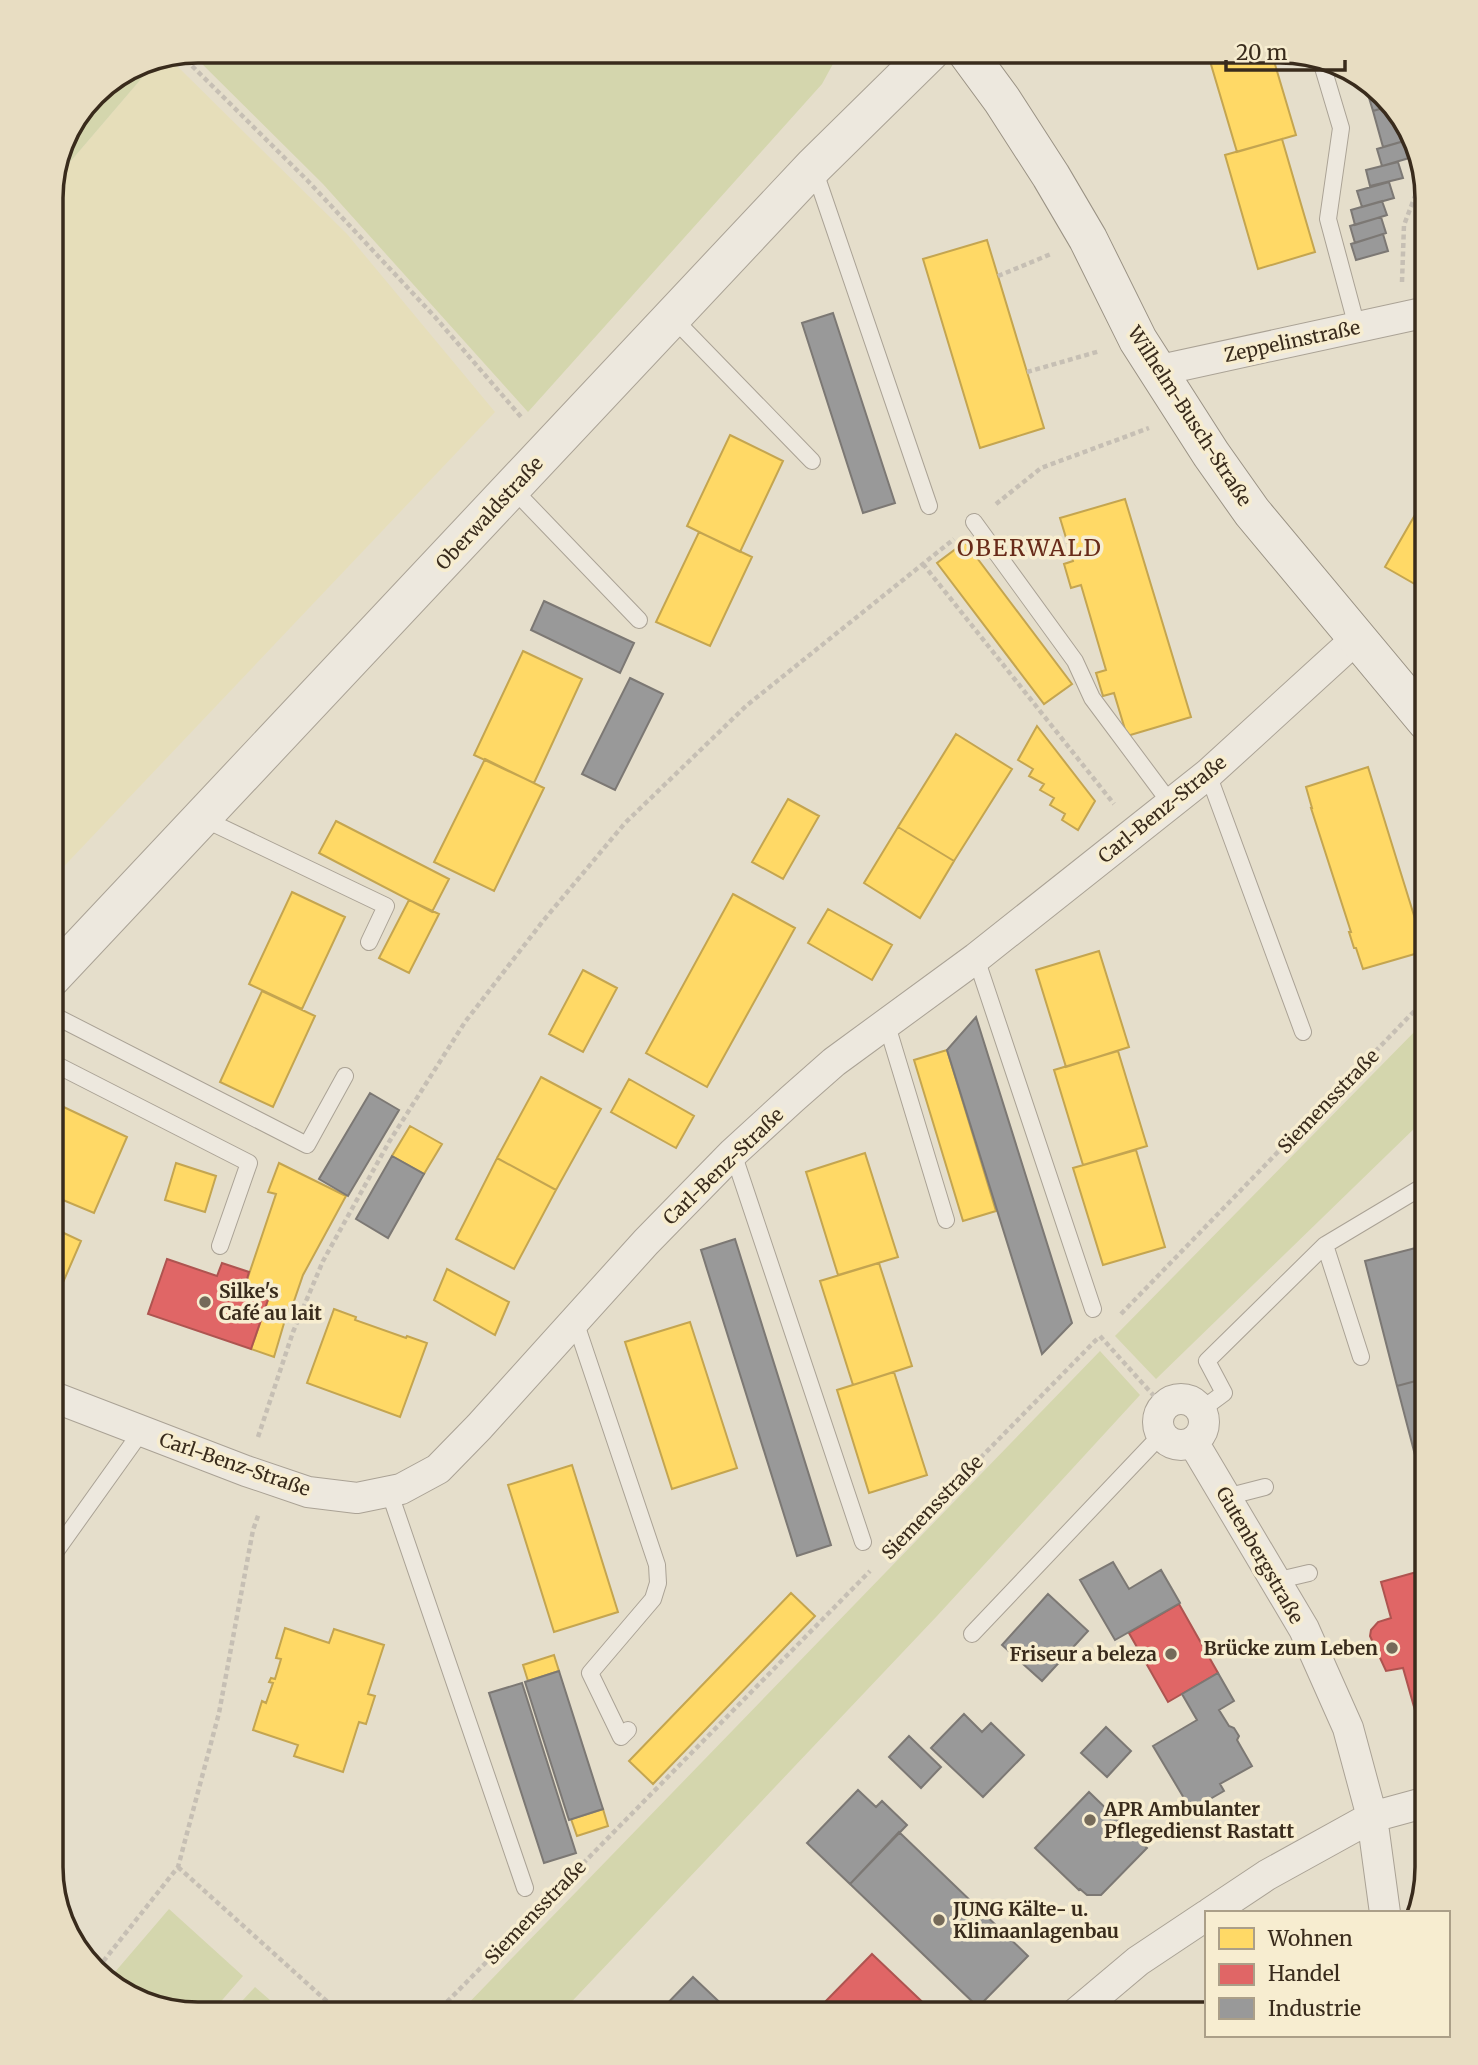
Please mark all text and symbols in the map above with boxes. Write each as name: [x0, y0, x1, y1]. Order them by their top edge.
scale bar: [1226, 28, 1345, 72]
text: 20 m: [1236, 39, 1288, 66]
street label: Zeppelinstraße: [1222, 315, 1362, 367]
street label: Wilhelm-Busch-Straße: [1122, 321, 1257, 511]
street label: Oberwaldstraße: [430, 451, 548, 575]
district label: OBERWALD: [957, 533, 1103, 562]
street label: Carl-Benz-Straße: [1093, 750, 1231, 868]
street label: Siemensstraße: [1272, 1044, 1384, 1158]
street label: Carl-Benz-Straße: [658, 1102, 788, 1230]
place label: Silke's Café au lait: [219, 1279, 322, 1325]
marker: Silke's Café au lait: [197, 1294, 213, 1310]
street label: Carl-Benz-Straße: [156, 1427, 314, 1501]
street label: Siemensstraße: [876, 1450, 988, 1564]
street label: Gutenbergstraße: [1211, 1482, 1309, 1628]
place label: Brücke zum Leben: [1204, 1636, 1378, 1660]
marker: Brücke zum Leben: [1384, 1640, 1400, 1656]
place label: Friseur a beleza: [1010, 1642, 1157, 1666]
marker: Friseur a beleza: [1163, 1646, 1179, 1662]
place label: APR Ambulanter Pflegedienst Rastatt: [1103, 1797, 1295, 1843]
marker: APR Ambulanter Pflegedienst Rastatt: [1082, 1812, 1098, 1828]
street label: Siemensstraße: [479, 1855, 591, 1969]
place label: JUNG Kälte- u. Klimaanlagenbau: [952, 1897, 1119, 1943]
legend: [1205, 1911, 1450, 2037]
marker: JUNG Kälte- u. Klimaanlagenbau: [931, 1912, 947, 1928]
text: Wohnen: [1267, 1925, 1353, 1952]
text: Handel: [1268, 1960, 1341, 1987]
text: Industrie: [1268, 1995, 1361, 2022]

